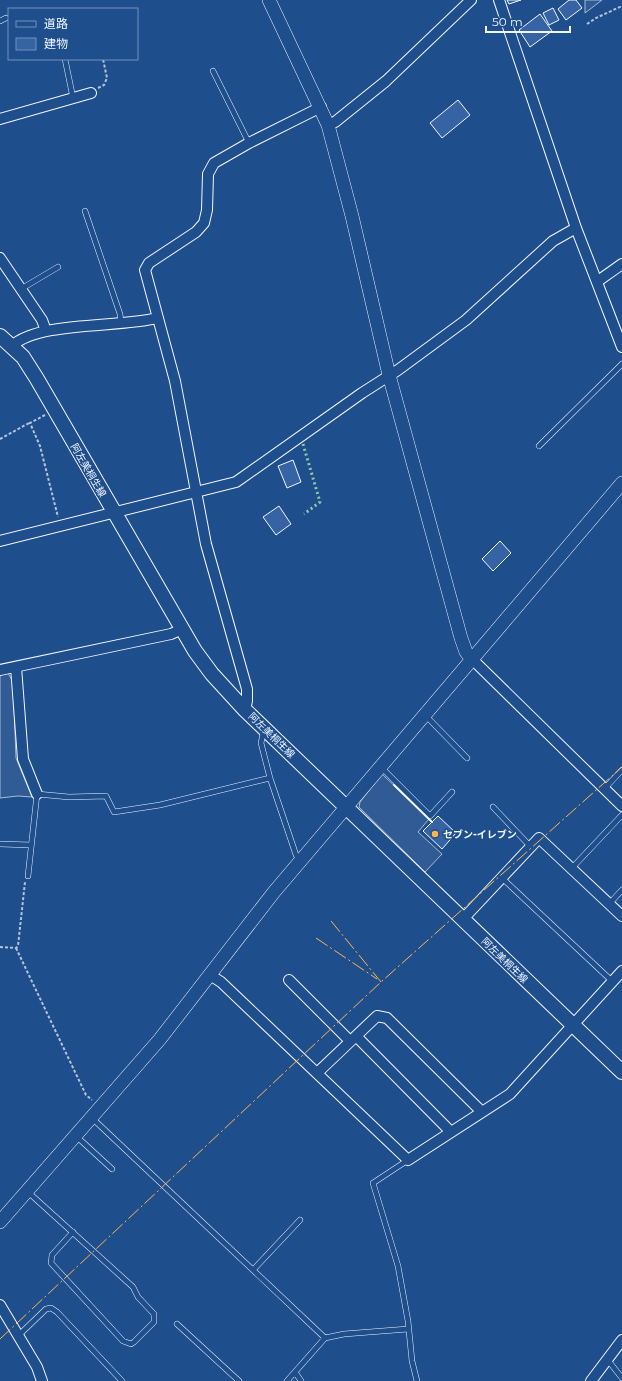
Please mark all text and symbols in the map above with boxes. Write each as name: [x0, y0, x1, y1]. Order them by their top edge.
legend: [8, 8, 138, 60]
scale bar: [486, 8, 570, 34]
text: 50 m: [492, 14, 523, 29]
text: 道路: [44, 16, 68, 31]
text: 建物: [44, 36, 68, 51]
street label: 阿左美桐生線: [68, 441, 109, 499]
street label: 阿左美桐生線: [246, 710, 298, 761]
place label: セブン-イレブン: [443, 828, 517, 841]
marker: セブン-イレブン: [430, 829, 440, 839]
street label: 阿左美桐生線: [479, 935, 531, 986]

